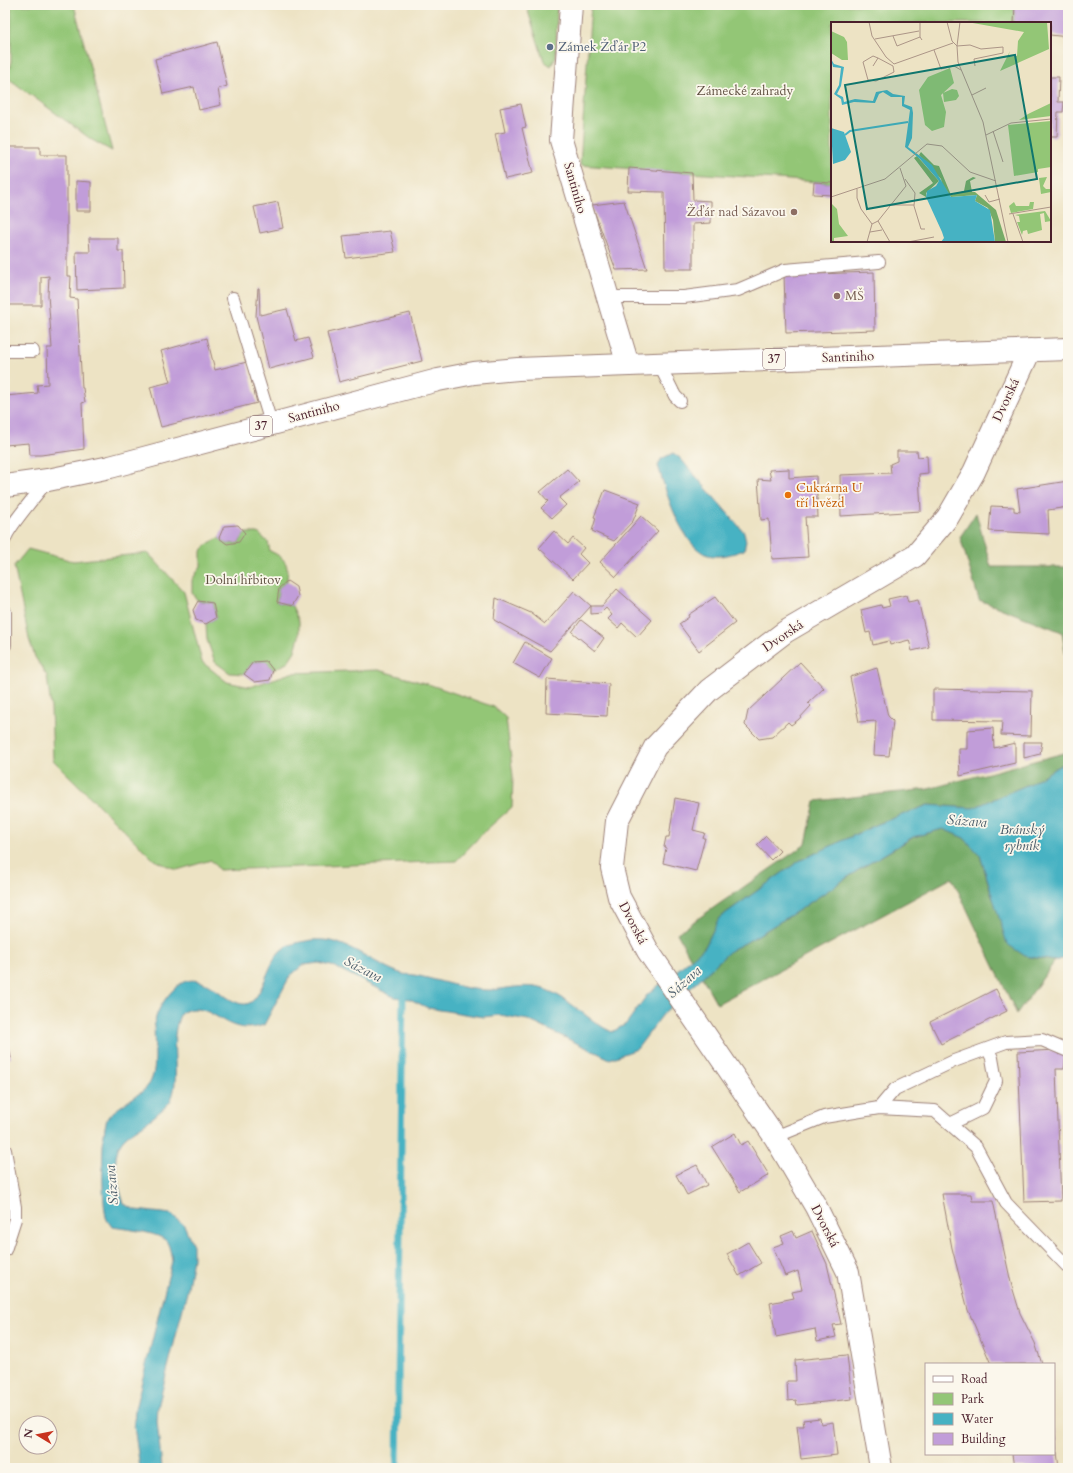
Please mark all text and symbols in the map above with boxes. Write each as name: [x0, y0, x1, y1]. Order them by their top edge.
inset map: [831, 22, 1051, 242]
place label: Zámek Žďár P2: [558, 38, 646, 56]
marker: Zámek Žďár P2: [545, 42, 555, 52]
park label: Zámecké zahrady: [697, 82, 794, 100]
street label: Santiniho: [559, 160, 591, 216]
place label: Žďár nad Sázavou: [687, 203, 786, 221]
marker: Žďár nad Sázavou: [789, 207, 799, 217]
place label: MŠ: [845, 287, 864, 305]
marker: MŠ: [832, 291, 842, 301]
street label: Santiniho: [821, 347, 875, 367]
road number: 37: [763, 349, 785, 369]
street label: Dvorská: [988, 375, 1024, 425]
street label: Santiniho: [286, 397, 342, 427]
road number: 37: [250, 416, 272, 436]
place label: Cukrárna U tří hvězd: [796, 479, 863, 512]
marker: Cukrárna U tří hvězd: [783, 490, 793, 500]
park label: Dolní hřbitov: [205, 571, 281, 589]
street label: Dvorská: [759, 616, 807, 656]
water label: Sázava: [946, 810, 988, 832]
water label: Bránský rybník: [1000, 820, 1045, 855]
street label: Dvorská: [614, 899, 652, 948]
water label: Sázava: [341, 951, 385, 987]
water label: Sázava: [663, 962, 705, 1002]
water label: Sázava: [101, 1164, 123, 1206]
street label: Dvorská: [807, 1201, 844, 1251]
legend: [925, 1363, 1055, 1455]
text: Road: [961, 1371, 988, 1387]
text: Park: [961, 1391, 985, 1407]
text: Water: [960, 1411, 994, 1427]
north arrow: [18, 1415, 58, 1455]
text: N: [20, 1427, 37, 1439]
text: Building: [961, 1431, 1006, 1447]

